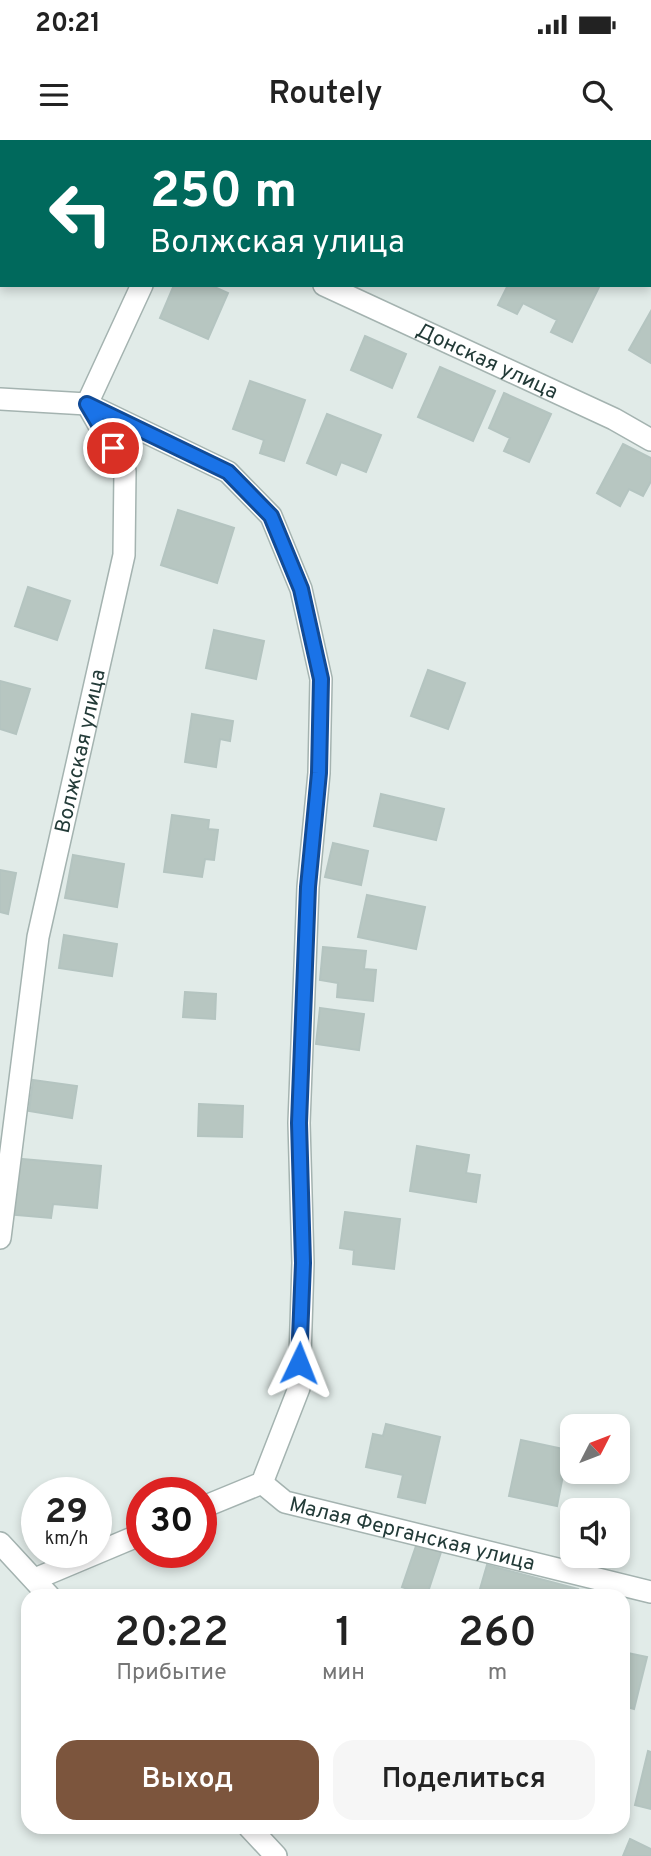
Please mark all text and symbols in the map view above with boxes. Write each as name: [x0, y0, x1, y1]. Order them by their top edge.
text: 20:21: [35, 8, 101, 41]
text: Routely: [268, 75, 383, 115]
icon: menu: [35, 76, 73, 114]
icon: search: [578, 76, 616, 114]
text: 250 m: [150, 163, 297, 225]
icon: left: [35, 168, 126, 259]
text: Волжская улица: [150, 224, 405, 264]
street label: Донская улица: [412, 317, 562, 406]
pin: [83, 418, 143, 478]
icon: arrive: [94, 429, 132, 467]
street label: Волжская улица: [50, 667, 113, 836]
position arrow: [262, 1326, 336, 1400]
north arrow: [560, 1414, 630, 1484]
map controls: [560, 1414, 630, 1568]
speed limit sign: 30: [126, 1477, 217, 1568]
text: 29: [45, 1491, 88, 1535]
street label: Малая Ферганская улица: [286, 1492, 538, 1578]
button: sound: [560, 1498, 630, 1568]
text: km/h: [45, 1528, 88, 1551]
text: 20:22: [114, 1608, 229, 1661]
text: 1: [335, 1608, 352, 1661]
text: 260: [458, 1608, 537, 1661]
text: Прибытие: [116, 1659, 227, 1688]
text: мин: [322, 1659, 365, 1688]
text: m: [488, 1659, 507, 1688]
button: Выход: [56, 1740, 319, 1820]
button: Поделиться: [333, 1740, 595, 1820]

